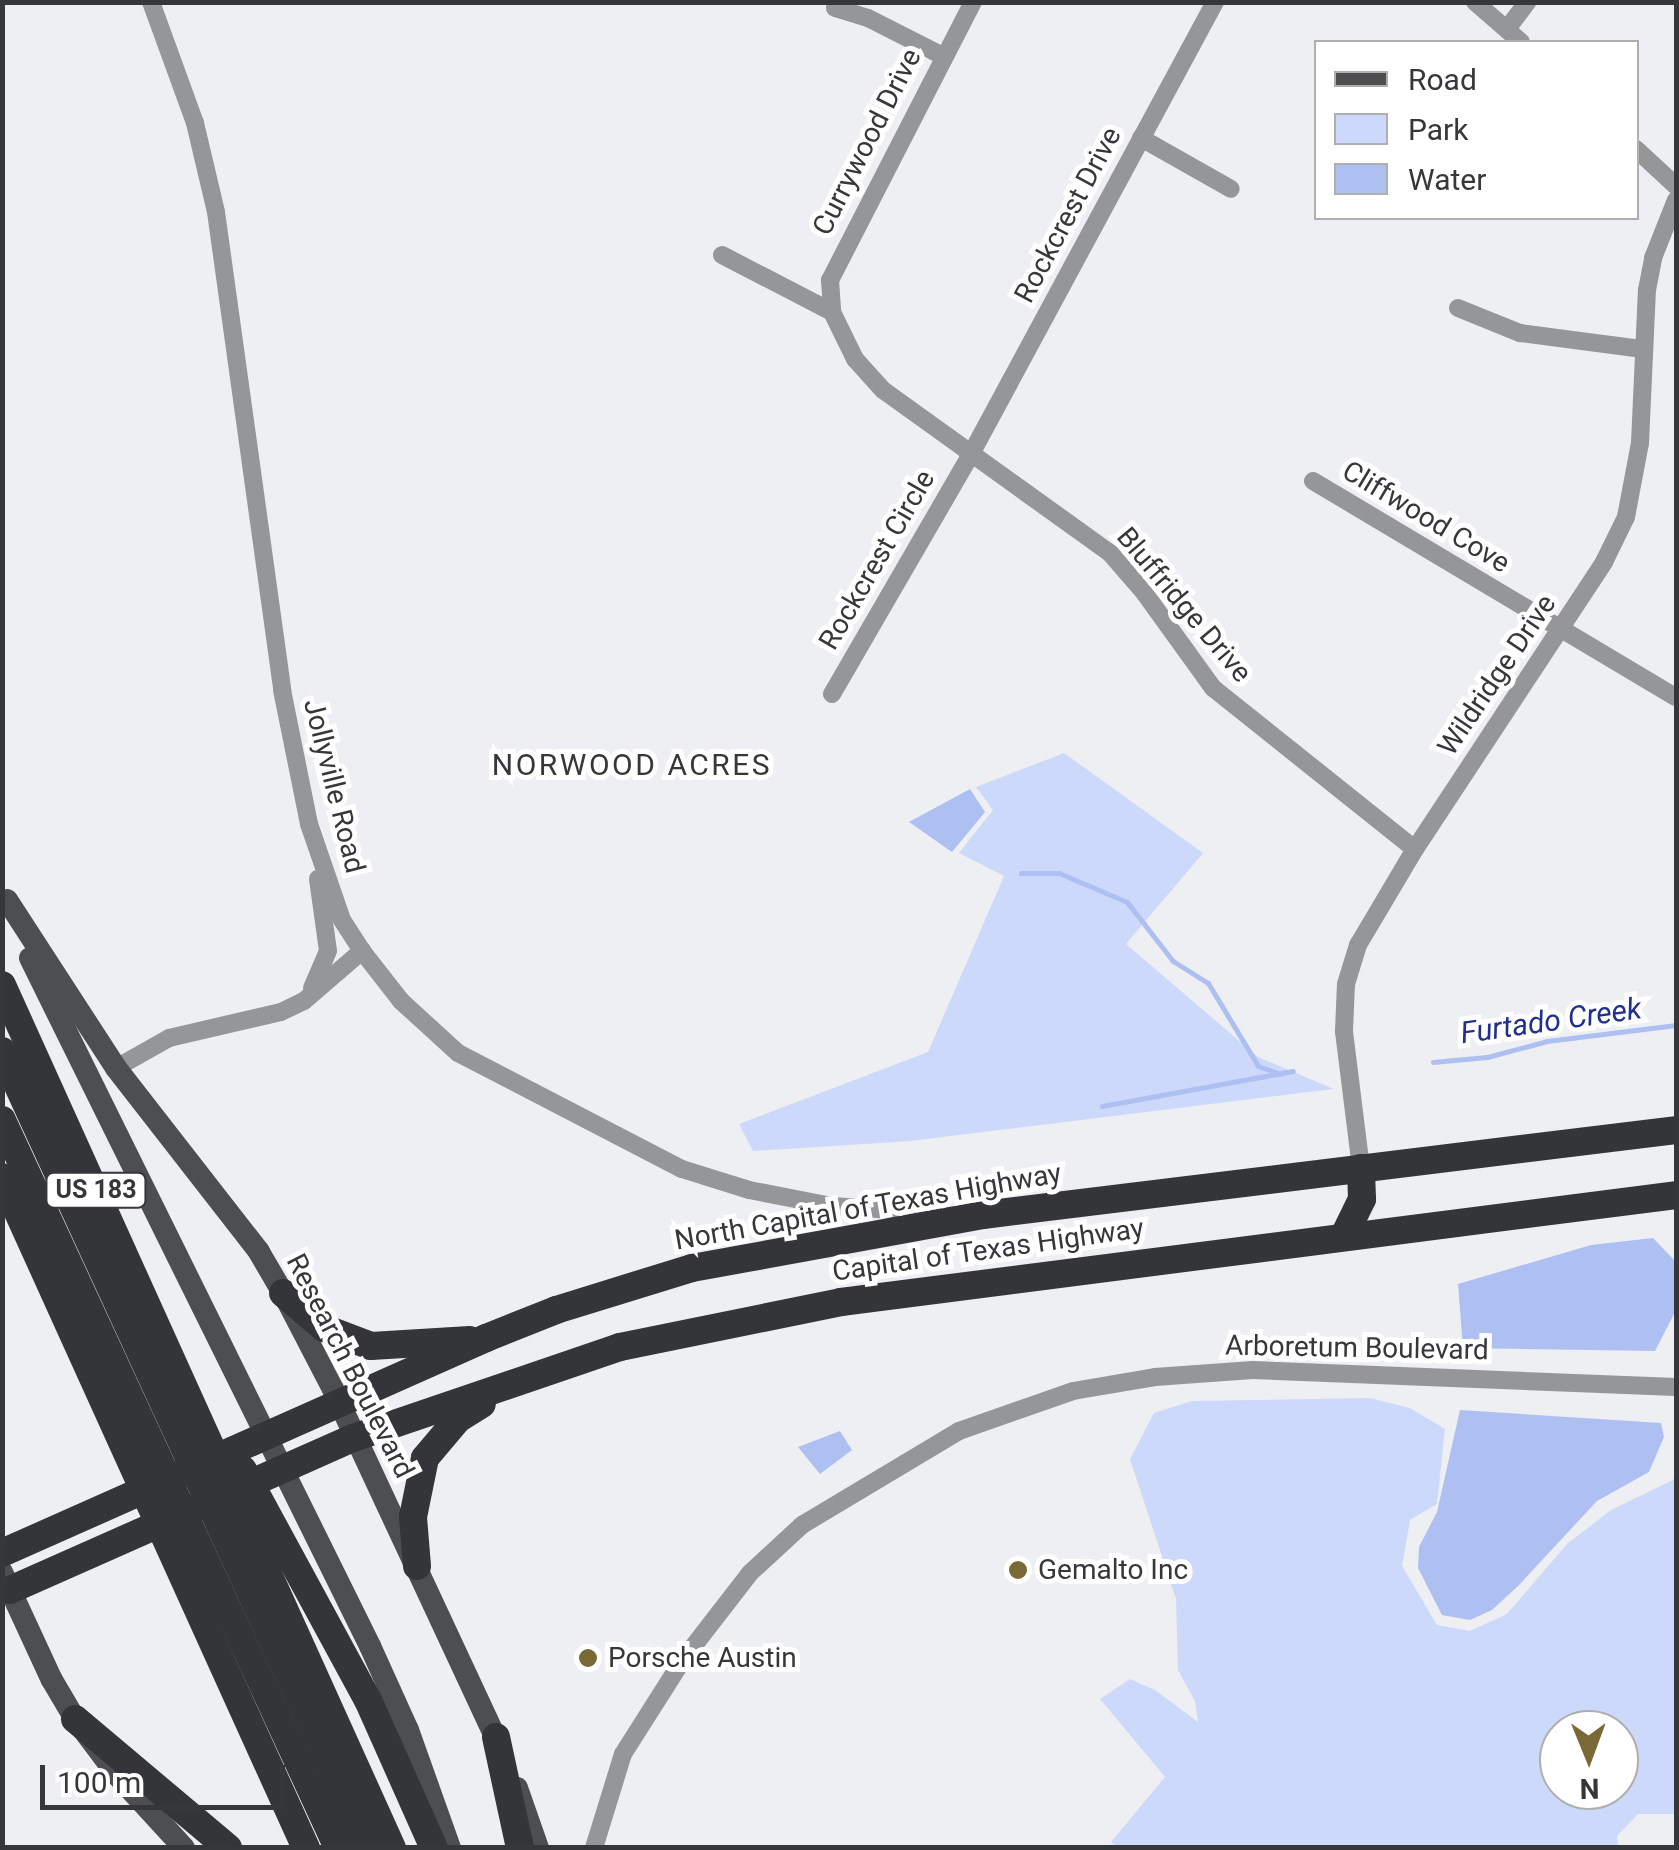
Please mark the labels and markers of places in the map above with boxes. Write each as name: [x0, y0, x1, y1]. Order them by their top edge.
place label: Gemalto Inc: [1038, 1553, 1188, 1587]
marker: Gemalto Inc: [1007, 1559, 1029, 1581]
place label: Porsche Austin: [608, 1641, 797, 1675]
marker: Porsche Austin: [577, 1647, 599, 1669]

